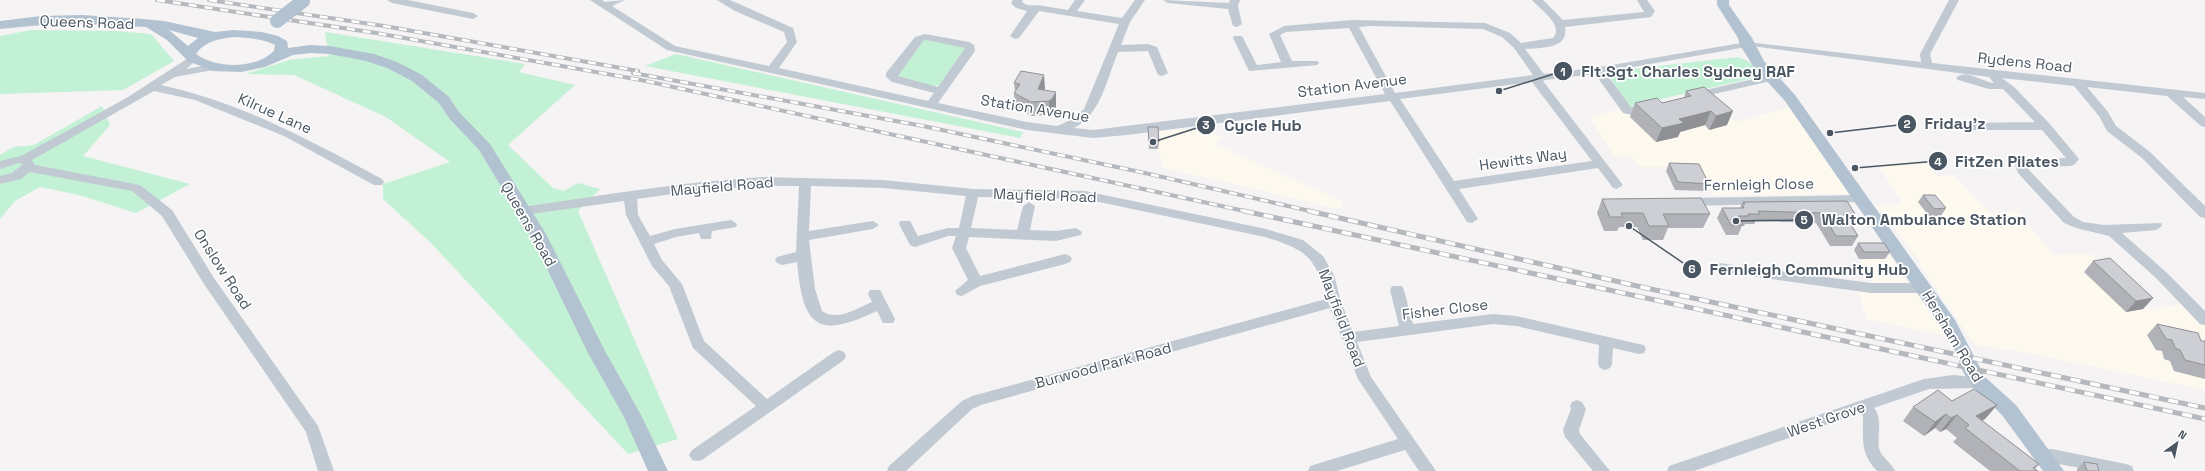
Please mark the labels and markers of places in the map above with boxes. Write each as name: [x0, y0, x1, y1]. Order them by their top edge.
callout: Flt.Sgt. Charles Sydney RAF: [1553, 57, 1803, 85]
callout: Friday'z: [1897, 110, 1994, 138]
callout: Cycle Hub: [1196, 111, 1310, 139]
callout: FitZen Pilates: [1928, 147, 2067, 175]
callout: Walton Ambulance Station: [1794, 206, 2035, 234]
callout: Fernleigh Community Hub: [1682, 255, 1917, 283]

